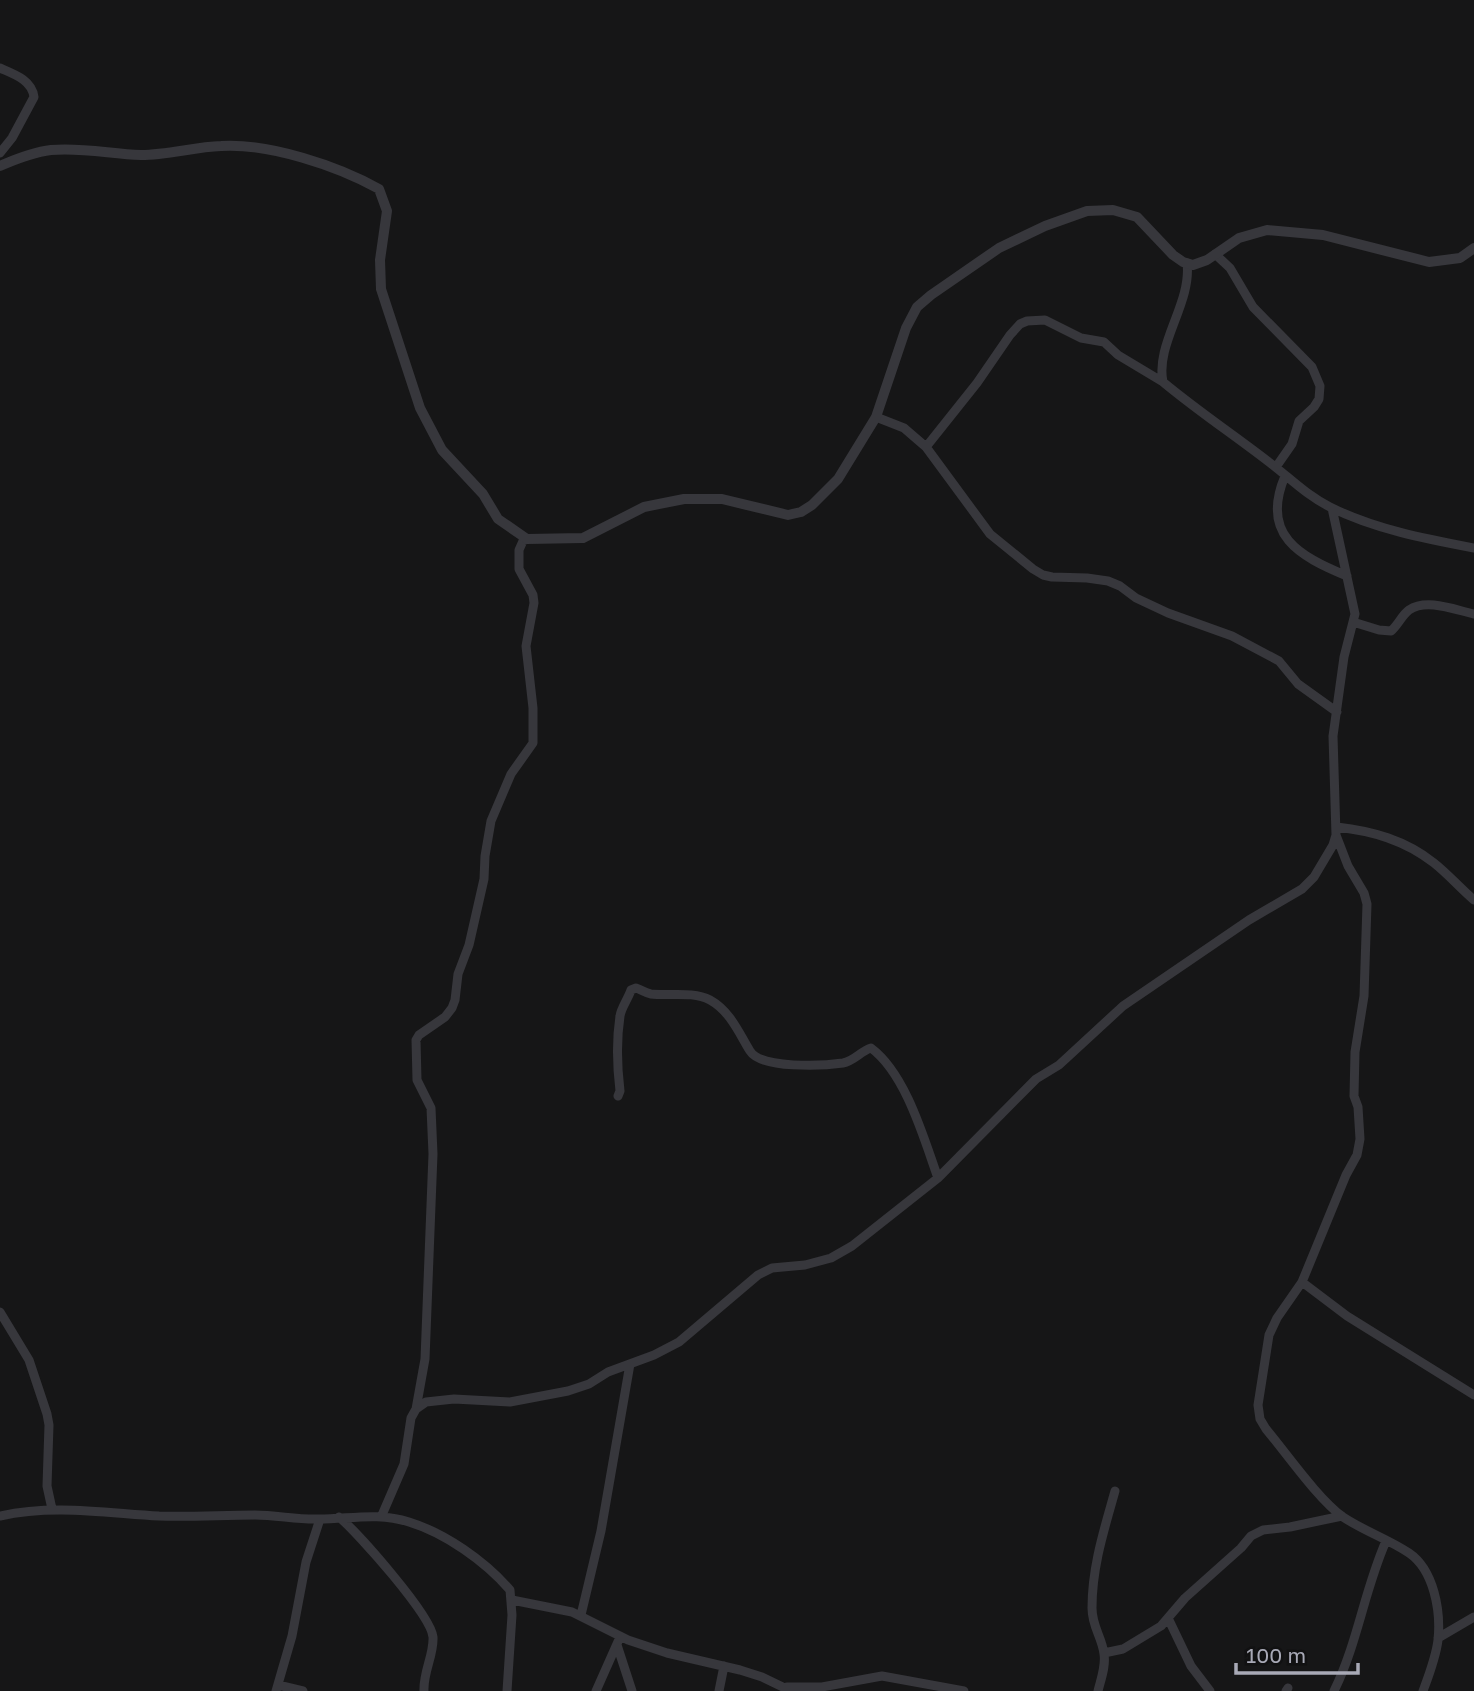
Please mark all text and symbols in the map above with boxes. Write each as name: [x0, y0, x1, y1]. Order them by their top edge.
scale bar: [1236, 1632, 1358, 1676]
text: 100 m: [1246, 1642, 1306, 1668]

